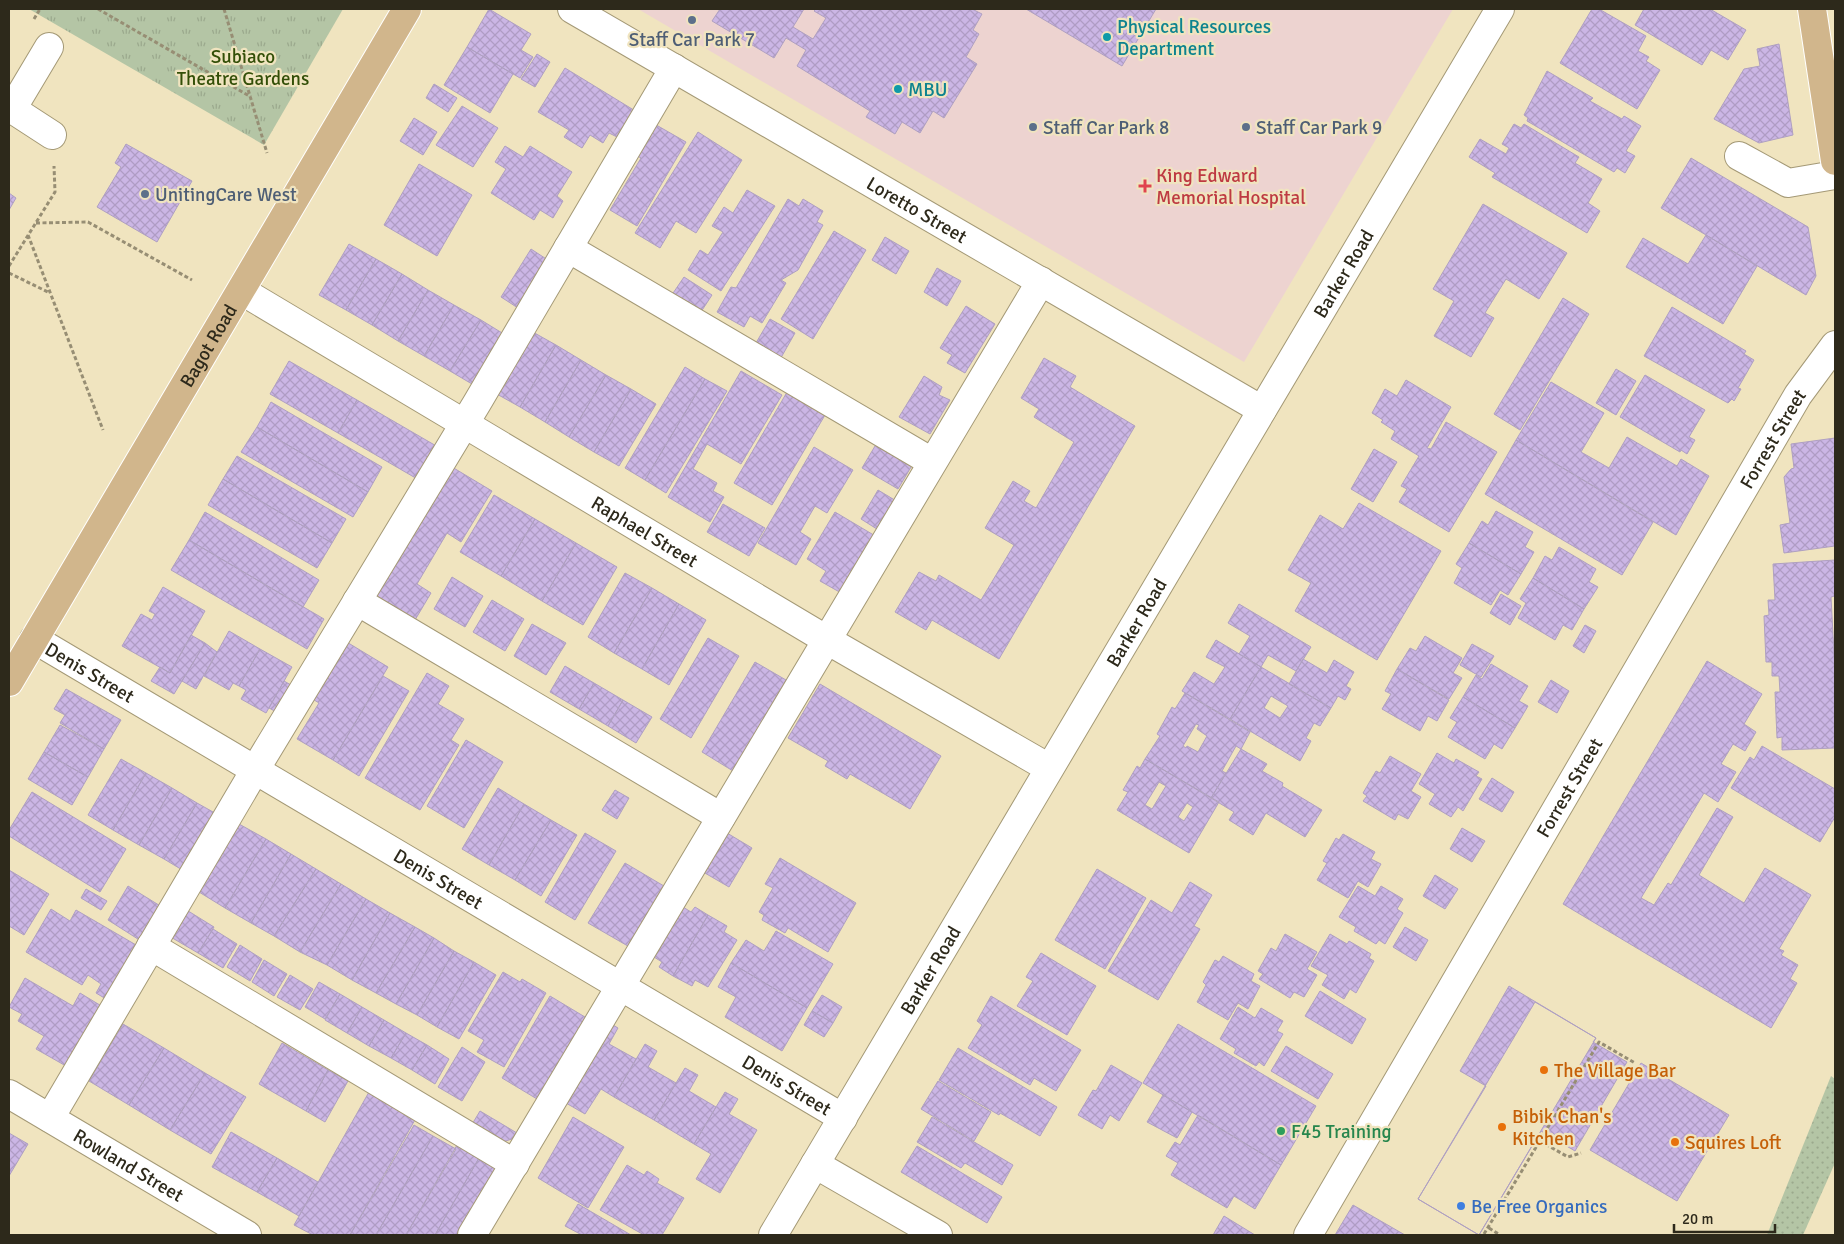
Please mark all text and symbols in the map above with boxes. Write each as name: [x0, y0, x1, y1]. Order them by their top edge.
marker: Staff Car Park 7: [686, 14, 698, 26]
place label: Physical Resources Department: [1117, 15, 1271, 61]
place label: Staff Car Park 7: [629, 28, 755, 52]
marker: Physical Resources Department: [1101, 31, 1113, 43]
park label: Subiaco Theatre Gardens: [177, 45, 309, 91]
place label: MBU: [908, 78, 948, 102]
marker: MBU: [892, 83, 904, 95]
place label: Staff Car Park 8: [1043, 116, 1169, 140]
place label: Staff Car Park 9: [1256, 116, 1382, 140]
marker: Staff Car Park 8: [1027, 121, 1039, 133]
marker: Staff Car Park 9: [1240, 121, 1252, 133]
place label: King Edward Memorial Hospital: [1156, 164, 1306, 210]
street label: Loretto Street: [862, 172, 971, 249]
marker: King Edward Memorial Hospital: [1138, 179, 1152, 193]
place label: UnitingCare West: [155, 183, 297, 207]
marker: UnitingCare West: [139, 188, 151, 200]
street label: Barker Road: [1309, 225, 1380, 322]
street label: Bagot Road: [175, 300, 243, 392]
street label: Forrest Street: [1735, 384, 1812, 493]
street label: Raphael Street: [587, 491, 702, 573]
street label: Barker Road: [1102, 575, 1173, 672]
street label: Denis Street: [41, 637, 139, 709]
street label: Forrest Street: [1532, 734, 1608, 842]
street label: Denis Street: [389, 844, 487, 915]
street label: Barker Road: [895, 922, 966, 1019]
street label: Denis Street: [738, 1050, 836, 1121]
place label: The Village Bar: [1554, 1059, 1676, 1083]
marker: The Village Bar: [1538, 1064, 1550, 1076]
place label: Bibik Chan's Kitchen: [1512, 1105, 1612, 1151]
place label: F45 Training: [1291, 1120, 1392, 1144]
marker: Bibik Chan's Kitchen: [1496, 1121, 1508, 1133]
street label: Rowland Street: [69, 1124, 188, 1208]
marker: F45 Training: [1275, 1125, 1287, 1137]
place label: Squires Loft: [1685, 1131, 1781, 1155]
marker: Squires Loft: [1669, 1136, 1681, 1148]
place label: Be Free Organics: [1471, 1195, 1607, 1219]
marker: Be Free Organics: [1455, 1200, 1467, 1212]
scale bar: [1674, 1202, 1775, 1234]
text: 20 m: [1682, 1210, 1713, 1228]

